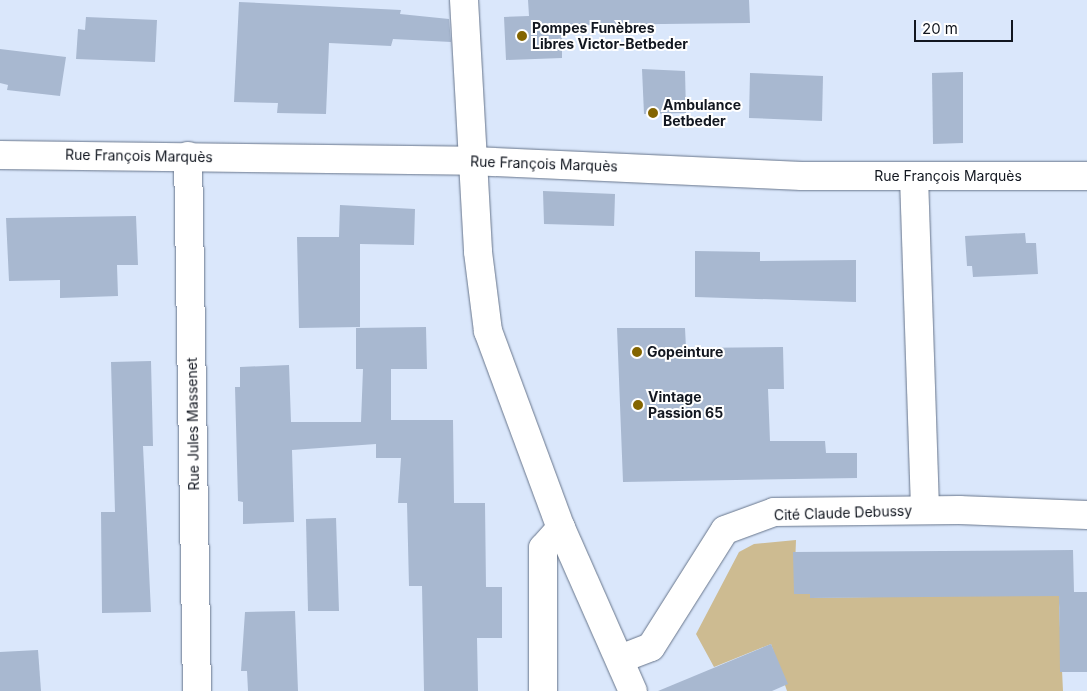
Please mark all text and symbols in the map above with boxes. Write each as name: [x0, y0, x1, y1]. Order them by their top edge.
scale bar: [917, 10, 1016, 42]
text: 20 m: [922, 19, 958, 38]
place label: Pompes Funèbres Libres Victor-Betbeder: [532, 20, 688, 52]
marker: Pompes Funèbres Libres Victor-Betbeder: [516, 30, 528, 42]
place label: Ambulance Betbeder: [663, 97, 741, 130]
marker: Ambulance Betbeder: [647, 107, 659, 119]
street label: Rue François Marquès: [65, 146, 213, 166]
street label: Rue François Marquès: [470, 153, 618, 175]
street label: Rue François Marquès: [874, 168, 1022, 184]
place label: Gopeinture: [647, 344, 723, 360]
marker: Gopeinture: [631, 346, 643, 358]
street label: Rue Jules Massenet: [183, 357, 203, 491]
place label: Vintage Passion 65: [648, 389, 723, 422]
marker: Vintage Passion 65: [632, 399, 644, 411]
street label: Cité Claude Debussy: [774, 502, 912, 524]

